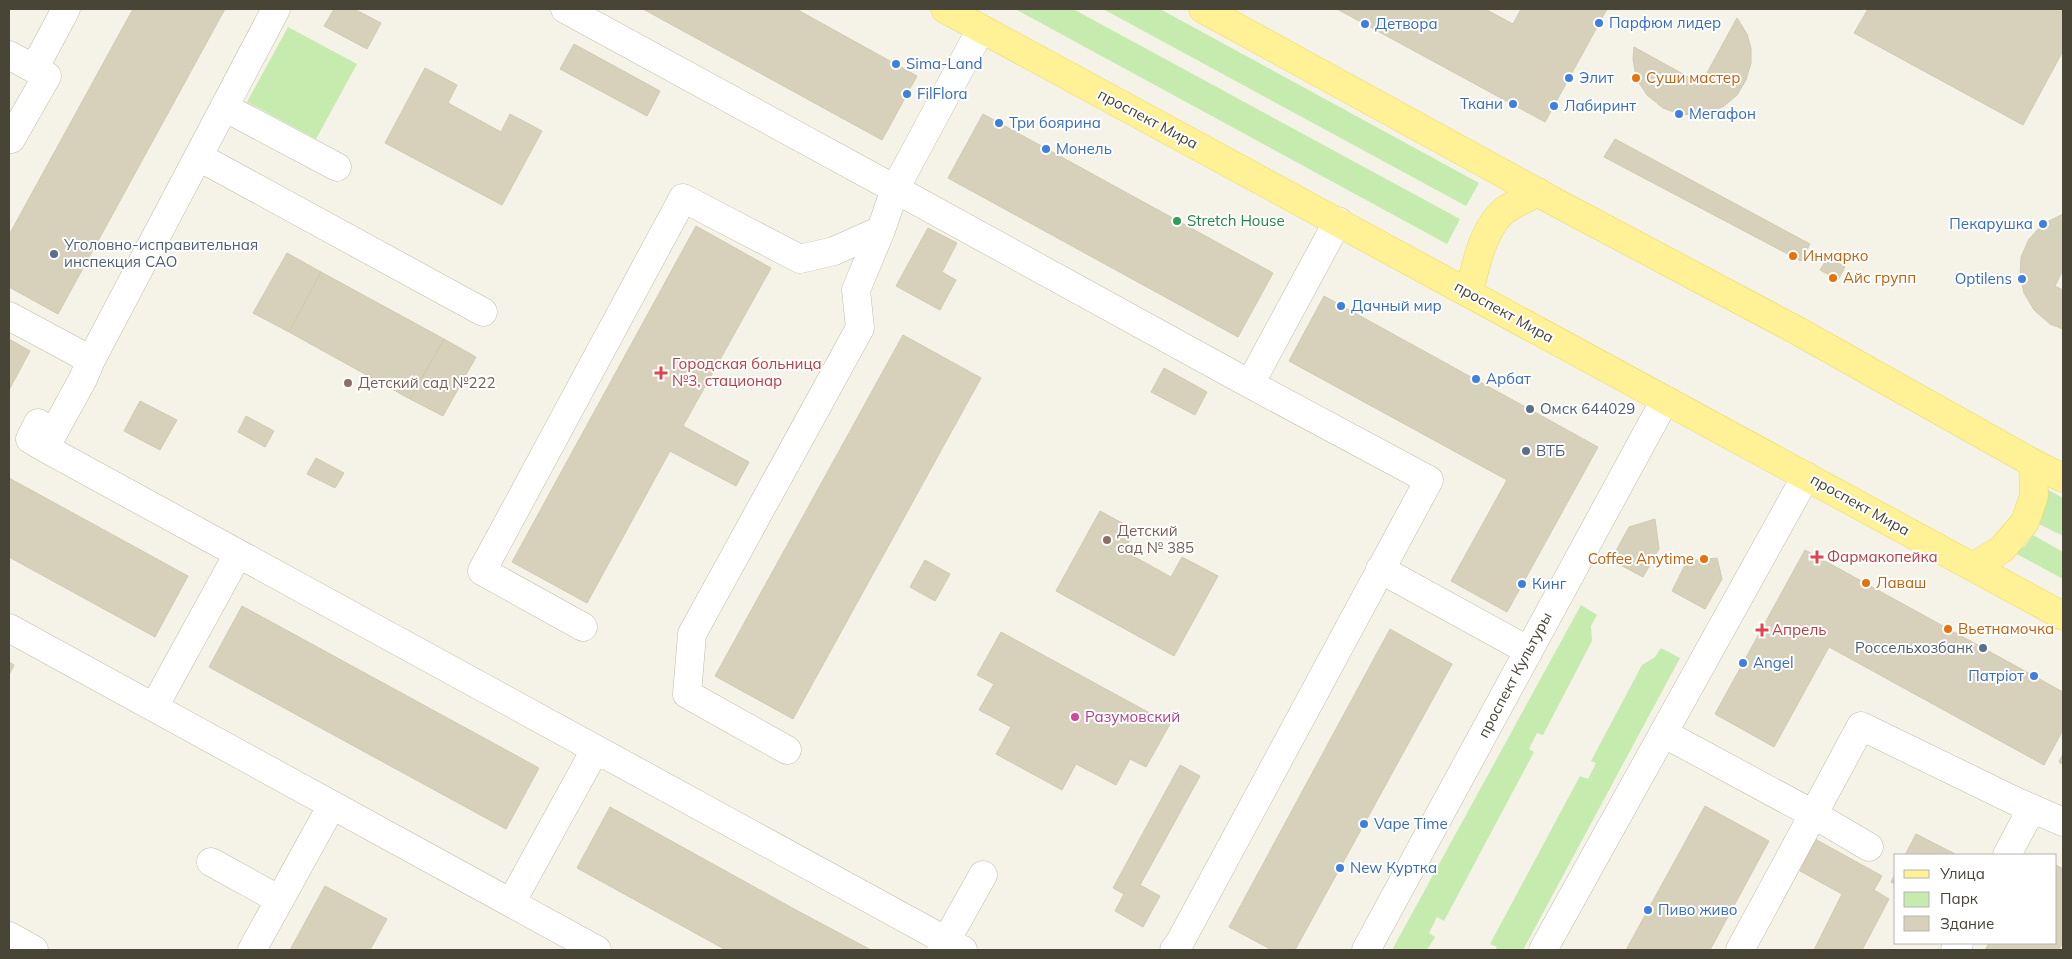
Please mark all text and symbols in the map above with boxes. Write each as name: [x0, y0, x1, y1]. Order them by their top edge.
place label: Парфюм лидер: [1609, 13, 1721, 32]
place label: Детвора: [1375, 14, 1438, 33]
marker: Парфюм лидер: [1593, 17, 1605, 29]
marker: Детвора: [1359, 18, 1371, 30]
place label: Sima-Land: [906, 54, 982, 73]
marker: Sima-Land: [890, 58, 902, 70]
place label: Элит: [1579, 68, 1614, 87]
place label: Суши мастер: [1646, 68, 1740, 87]
marker: Элит: [1563, 72, 1575, 84]
marker: Суши мастер: [1630, 72, 1642, 84]
place label: FilFlora: [917, 84, 968, 103]
street label: проспект Мира: [1095, 84, 1201, 153]
marker: FilFlora: [901, 88, 913, 100]
place label: Ткани: [1460, 94, 1503, 113]
place label: Лабиринт: [1564, 96, 1636, 115]
marker: Ткани: [1507, 98, 1519, 110]
marker: Лабиринт: [1548, 100, 1560, 112]
place label: Мегафон: [1689, 104, 1756, 123]
marker: Мегафон: [1673, 108, 1685, 120]
place label: Три боярина: [1009, 113, 1101, 132]
marker: Три боярина: [993, 117, 1005, 129]
place label: Монель: [1056, 139, 1112, 158]
marker: Монель: [1040, 143, 1052, 155]
place label: Stretch House: [1187, 211, 1285, 230]
place label: Пекарушка: [1949, 214, 2033, 233]
marker: Stretch House: [1171, 215, 1183, 227]
marker: Пекарушка: [2037, 218, 2049, 230]
place label: Уголовно-исправительная инспекция САО: [63, 235, 258, 271]
place label: Инмарко: [1803, 246, 1868, 265]
marker: Уголовно-исправительная инспекция САО: [48, 248, 60, 260]
marker: Инмарко: [1787, 250, 1799, 262]
place label: Айс групп: [1843, 268, 1916, 287]
place label: Optilens: [1955, 269, 2012, 288]
marker: Айс групп: [1827, 272, 1839, 284]
marker: Optilens: [2016, 273, 2028, 285]
street label: проспект Мира: [1451, 276, 1557, 347]
place label: Дачный мир: [1351, 296, 1442, 315]
marker: Дачный мир: [1335, 300, 1347, 312]
place label: Городская больница №3, стационар: [672, 354, 822, 390]
marker: Городская больница №3, стационар: [654, 366, 668, 380]
place label: Арбат: [1486, 369, 1531, 388]
place label: Детский сад №222: [358, 373, 496, 392]
marker: Арбат: [1470, 373, 1482, 385]
marker: Детский сад №222: [342, 377, 354, 389]
place label: Омск 644029: [1540, 399, 1635, 418]
marker: Омск 644029: [1524, 403, 1536, 415]
place label: ВТБ: [1536, 441, 1565, 460]
marker: ВТБ: [1520, 445, 1532, 457]
street label: проспект Мира: [1807, 469, 1913, 540]
place label: Детский сад № 385: [1117, 521, 1194, 557]
marker: Детский сад № 385: [1101, 534, 1113, 546]
place label: Фармакопейка: [1827, 547, 1938, 566]
place label: Coffee Anytime: [1588, 549, 1694, 568]
marker: Фармакопейка: [1811, 551, 1823, 563]
marker: Coffee Anytime: [1698, 553, 1710, 565]
place label: Лаваш: [1876, 573, 1926, 592]
place label: Кинг: [1532, 574, 1567, 593]
marker: Лаваш: [1860, 577, 1872, 589]
marker: Кинг: [1516, 578, 1528, 590]
street label: проспект Культуры: [1473, 609, 1556, 741]
place label: Вьетнамочка: [1958, 619, 2054, 638]
place label: Апрель: [1772, 620, 1826, 639]
marker: Вьетнамочка: [1942, 623, 1954, 635]
marker: Апрель: [1756, 624, 1768, 636]
place label: Россельхозбанк: [1855, 638, 1974, 657]
marker: Россельхозбанк: [1977, 642, 1989, 654]
place label: Angel: [1753, 653, 1794, 672]
marker: Angel: [1737, 657, 1749, 669]
place label: Патрiот: [1968, 666, 2024, 685]
marker: Патрiот: [2028, 670, 2040, 682]
place label: Разумовский: [1085, 707, 1180, 726]
marker: Разумовский: [1069, 711, 1081, 723]
place label: Vape Time: [1374, 814, 1448, 833]
marker: Vape Time: [1358, 818, 1370, 830]
legend: [1894, 854, 2057, 944]
place label: New Куртка: [1350, 858, 1437, 877]
marker: New Куртка: [1334, 862, 1346, 874]
text: Улица: [1939, 864, 1985, 883]
text: Парк: [1940, 889, 1979, 908]
place label: Пиво живо: [1658, 900, 1738, 919]
marker: Пиво живо: [1642, 904, 1654, 916]
text: Здание: [1940, 914, 1994, 933]

